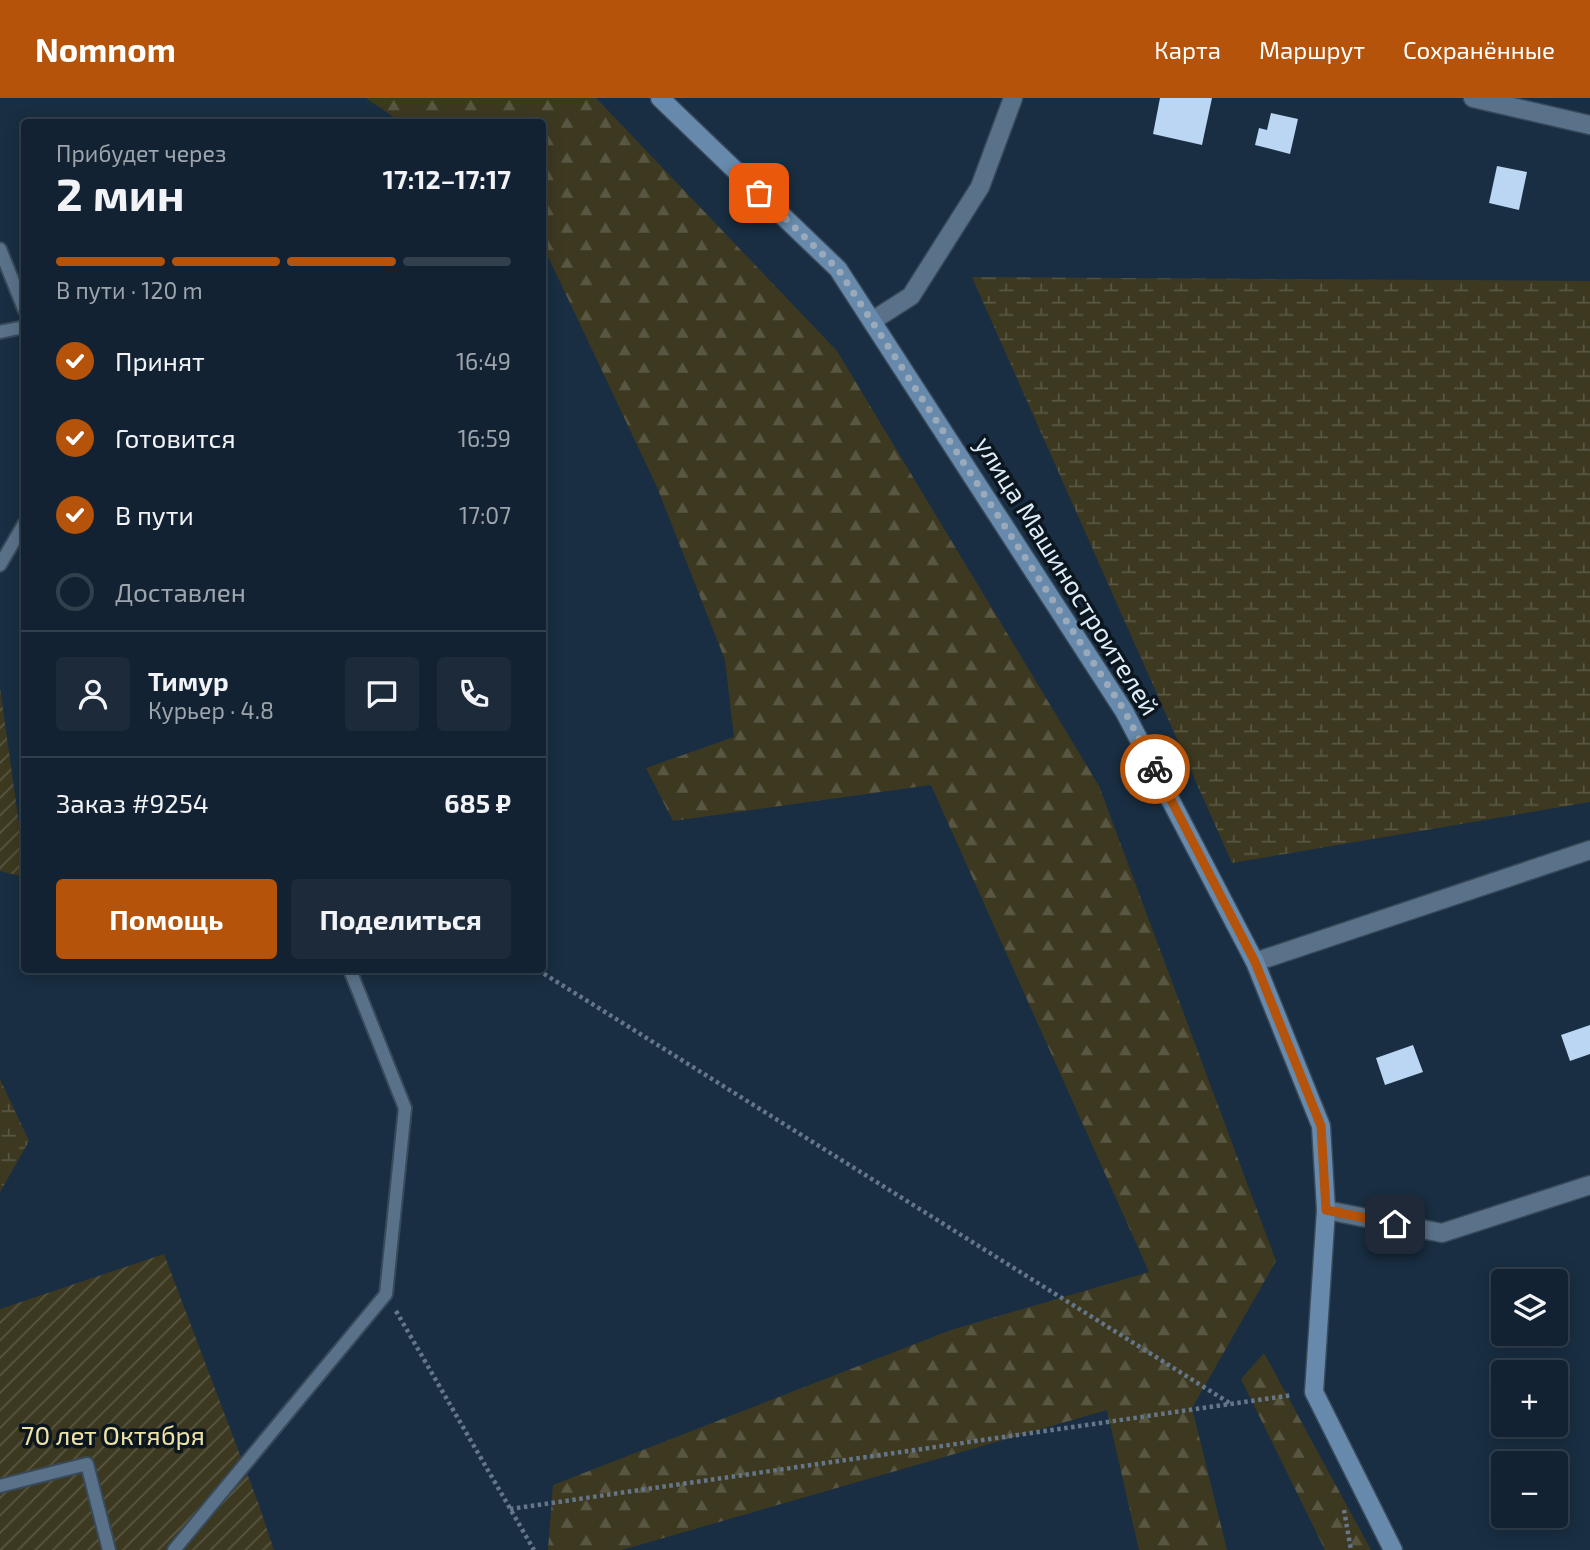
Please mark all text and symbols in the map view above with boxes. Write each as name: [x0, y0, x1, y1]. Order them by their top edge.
text: Nomnom: [35, 29, 176, 69]
text: Карта: [1154, 35, 1221, 64]
text: Маршрут: [1259, 35, 1365, 64]
text: Сохранённые: [1403, 35, 1555, 64]
text: Прибудет через: [56, 139, 226, 167]
text: 17:12–17:17: [383, 163, 511, 194]
pin: [729, 163, 789, 223]
text: 2 мин: [56, 165, 185, 220]
icon: bag: [740, 174, 778, 212]
text: В пути · 120 m: [56, 276, 203, 304]
icon: check: [56, 342, 94, 380]
text: Принят: [115, 345, 205, 376]
text: 16:49: [456, 347, 511, 375]
icon: check: [56, 419, 94, 457]
text: Готовится: [115, 422, 236, 453]
text: 16:59: [458, 424, 511, 452]
street label: улица Машиностроителей: [969, 430, 1167, 721]
icon: check: [56, 496, 94, 534]
text: В пути: [115, 499, 194, 530]
text: 17:07: [459, 501, 511, 529]
text: Доставлен: [115, 576, 246, 607]
button: person: [56, 657, 130, 731]
button: chat: [345, 657, 419, 731]
button: phone: [437, 657, 511, 731]
text: Тимур: [148, 665, 229, 696]
text: Курьер · 4.8: [148, 696, 274, 724]
courier: [1120, 734, 1190, 804]
icon: bike: [1136, 750, 1174, 788]
text: Заказ #9254: [56, 787, 209, 818]
text: 685 ₽: [444, 787, 511, 818]
button: Помощь: [56, 879, 277, 959]
button: Поделиться: [291, 879, 511, 959]
pin: [1365, 1194, 1425, 1254]
icon: home: [1376, 1205, 1414, 1243]
map controls: [1491, 1269, 1568, 1528]
button: layers: [1491, 1269, 1568, 1346]
button: +: [1491, 1360, 1568, 1437]
park label: 70 лет Октября: [21, 1419, 205, 1450]
button: −: [1491, 1451, 1568, 1528]

